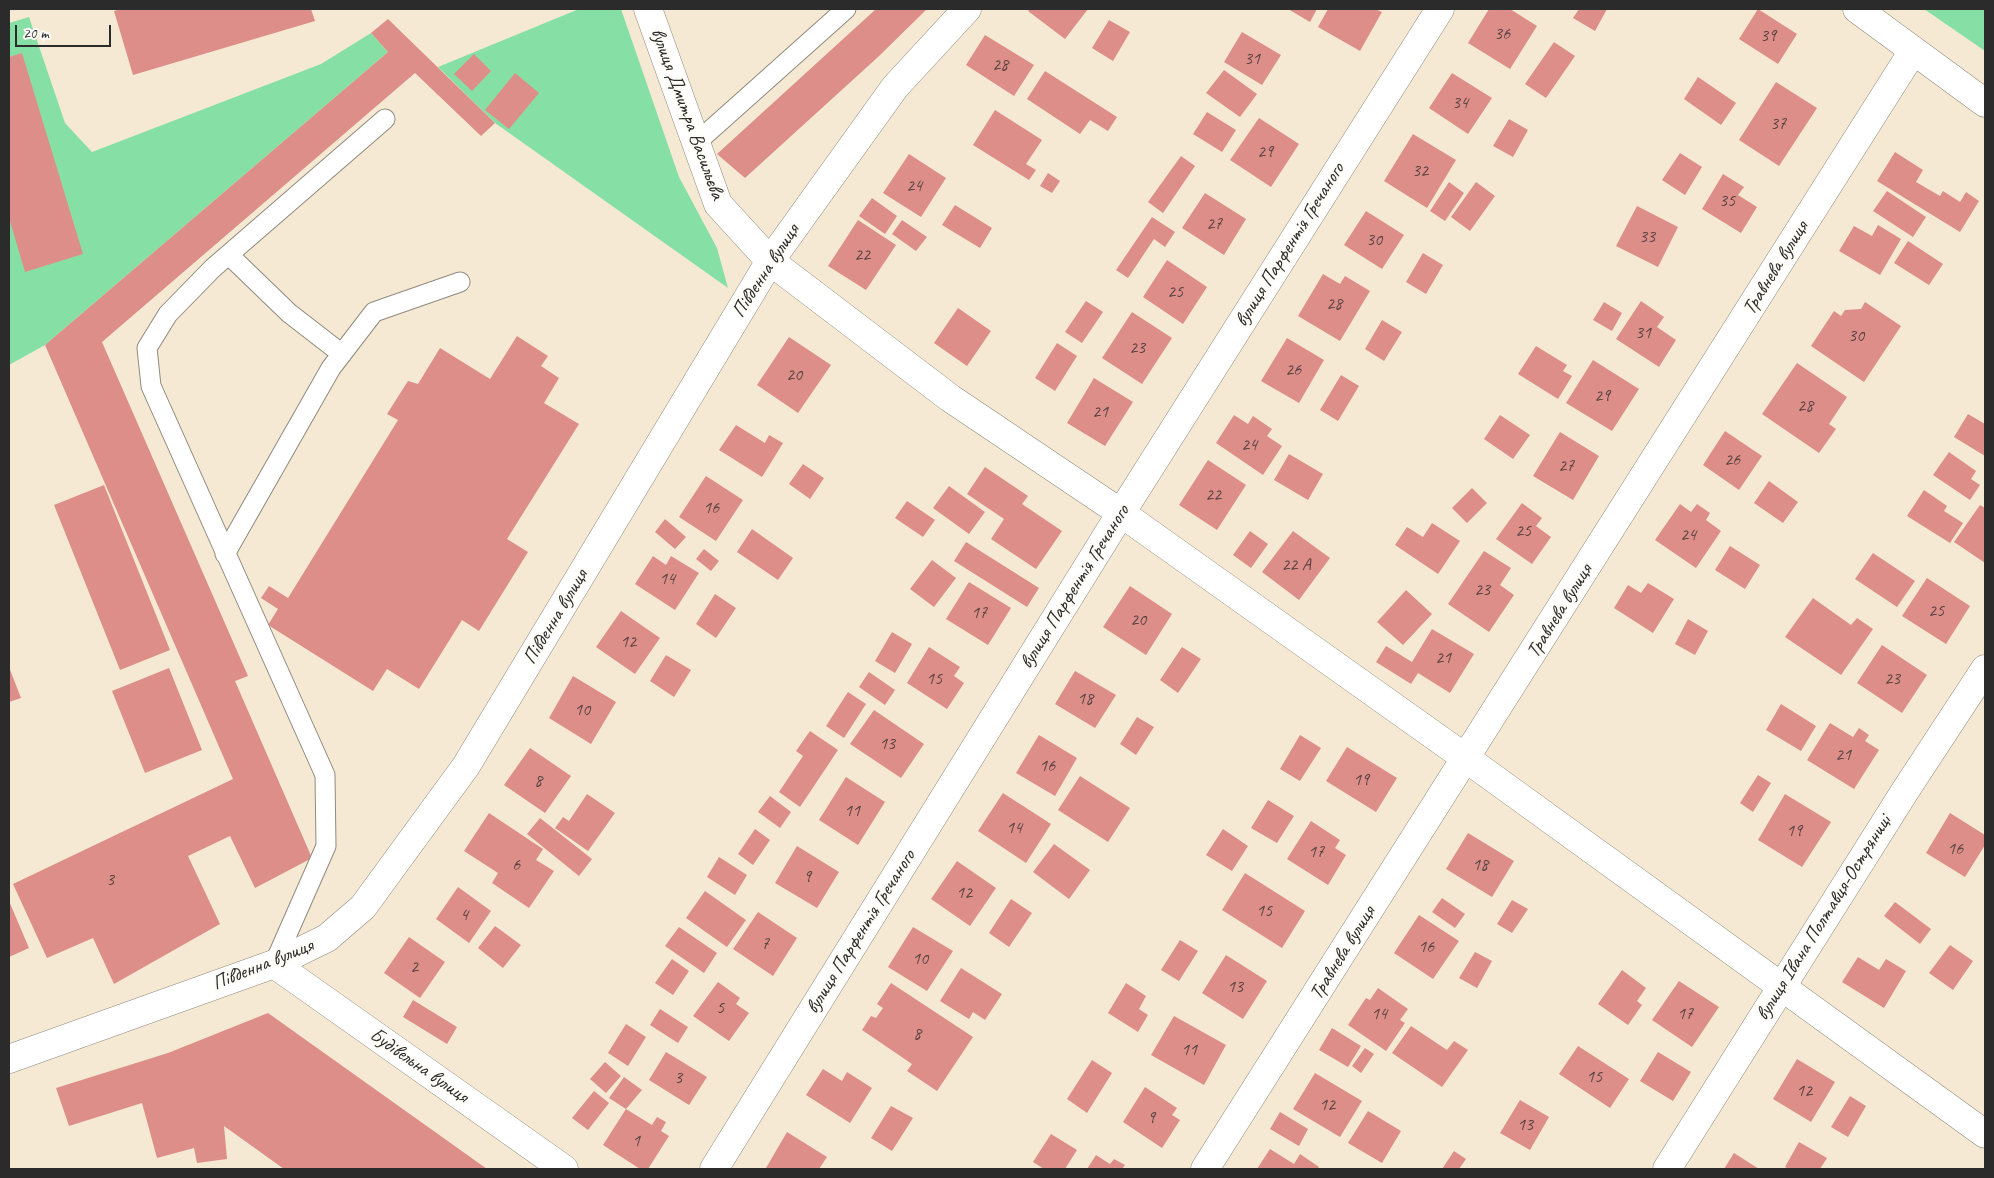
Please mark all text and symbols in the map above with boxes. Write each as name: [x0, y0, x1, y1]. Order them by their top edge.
scale bar: [18, 15, 114, 47]
house number: 36: [1494, 23, 1510, 45]
text: 20 m: [23, 24, 49, 43]
street label: вулиця Дмитра Васильєва: [645, 25, 729, 203]
house number: 39: [1760, 25, 1776, 47]
house number: 31: [1244, 48, 1260, 70]
house number: 28: [992, 54, 1008, 76]
house number: 34: [1452, 92, 1468, 114]
house number: 37: [1770, 113, 1786, 135]
house number: 29: [1257, 141, 1273, 163]
street label: вулиця Парфентія Гречаного: [1230, 159, 1350, 331]
house number: 32: [1412, 160, 1428, 182]
house number: 24: [906, 175, 922, 197]
house number: 35: [1719, 190, 1735, 212]
house number: 27: [1206, 213, 1222, 235]
street label: Травнева вулиця: [1738, 217, 1814, 319]
street label: Південна вулиця: [727, 220, 805, 322]
house number: 33: [1639, 226, 1655, 248]
house number: 30: [1366, 229, 1382, 251]
house number: 22: [854, 244, 870, 266]
house number: 25: [1167, 281, 1183, 303]
house number: 28: [1326, 293, 1342, 315]
house number: 31: [1635, 322, 1651, 344]
house number: 30: [1848, 325, 1864, 347]
house number: 23: [1129, 337, 1145, 359]
house number: 26: [1285, 359, 1301, 381]
house number: 20: [786, 364, 802, 386]
house number: 29: [1594, 385, 1610, 407]
house number: 28: [1797, 395, 1813, 417]
house number: 21: [1092, 401, 1108, 423]
house number: 24: [1241, 434, 1257, 456]
house number: 26: [1724, 449, 1740, 471]
house number: 27: [1558, 455, 1574, 477]
house number: 22: [1205, 484, 1221, 506]
house number: 16: [703, 497, 719, 519]
street label: вулиця Парфентія Гречаного: [1015, 501, 1135, 673]
house number: 25: [1515, 520, 1531, 542]
house number: 24: [1680, 524, 1696, 546]
house number: 22 А: [1281, 554, 1311, 576]
street label: Травнева вулиця: [1522, 560, 1598, 662]
street label: Південна вулиця: [518, 565, 594, 669]
house number: 14: [659, 568, 675, 590]
house number: 23: [1474, 579, 1490, 601]
house number: 25: [1928, 600, 1944, 622]
house number: 17: [971, 602, 987, 624]
house number: 20: [1130, 609, 1146, 631]
house number: 12: [620, 631, 636, 653]
house number: 21: [1435, 647, 1451, 669]
house number: 15: [926, 668, 942, 690]
house number: 23: [1884, 668, 1900, 690]
house number: 18: [1077, 688, 1093, 710]
house number: 10: [574, 699, 590, 721]
house number: 13: [879, 733, 895, 755]
house number: 21: [1835, 744, 1851, 766]
house number: 16: [1039, 755, 1055, 777]
house number: 19: [1353, 769, 1369, 791]
house number: 8: [534, 770, 542, 792]
house number: 11: [844, 800, 860, 822]
street label: вулиця Івана Полтавця-Остряниці: [1751, 811, 1897, 1025]
house number: 14: [1006, 817, 1022, 839]
house number: 19: [1786, 820, 1802, 842]
house number: 16: [1947, 838, 1963, 860]
house number: 17: [1308, 841, 1324, 863]
street label: вулиця Парфентія Гречаного: [801, 846, 921, 1018]
house number: 6: [512, 854, 520, 876]
house number: 18: [1472, 854, 1488, 876]
house number: 9: [803, 866, 811, 888]
house number: 3: [106, 869, 114, 891]
house number: 12: [956, 882, 972, 904]
house number: 15: [1256, 900, 1272, 922]
street label: Травнева вулиця: [1305, 902, 1381, 1004]
house number: 4: [460, 904, 468, 926]
house number: 7: [761, 933, 769, 955]
street label: Південна вулиця: [209, 934, 317, 996]
house number: 16: [1418, 936, 1434, 958]
house number: 10: [912, 948, 928, 970]
house number: 2: [410, 956, 418, 978]
house number: 13: [1227, 976, 1243, 998]
house number: 5: [716, 997, 724, 1019]
house number: 14: [1371, 1003, 1387, 1025]
house number: 17: [1677, 1003, 1693, 1025]
street label: Будівельна вулиця: [365, 1023, 473, 1109]
house number: 8: [913, 1023, 921, 1045]
house number: 11: [1181, 1039, 1197, 1061]
house number: 15: [1586, 1066, 1602, 1088]
house number: 3: [674, 1067, 682, 1089]
house number: 12: [1796, 1080, 1812, 1102]
house number: 12: [1319, 1094, 1335, 1116]
house number: 9: [1147, 1107, 1155, 1129]
house number: 13: [1517, 1114, 1533, 1136]
house number: 1: [632, 1130, 640, 1152]

